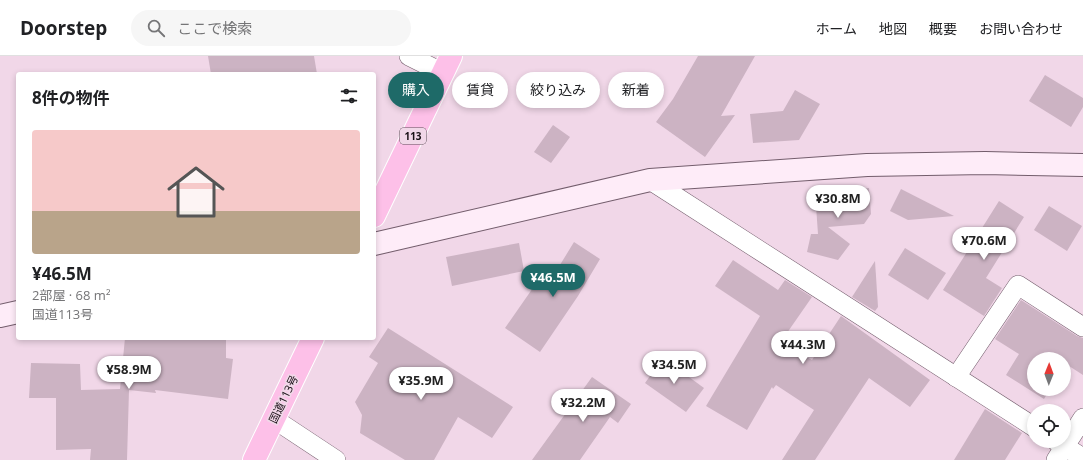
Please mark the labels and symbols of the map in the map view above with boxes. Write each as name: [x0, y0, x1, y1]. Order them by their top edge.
road number: 113: [400, 128, 426, 144]
pin: ¥30.8M: [805, 185, 871, 219]
pin: ¥70.6M: [951, 227, 1017, 261]
pin: ¥46.5M: [520, 264, 586, 298]
pin: ¥44.3M: [770, 331, 836, 365]
pin: ¥34.5M: [641, 351, 707, 385]
north arrow: [1027, 352, 1071, 396]
pin: ¥58.9M: [96, 356, 162, 390]
pin: ¥35.9M: [388, 367, 454, 401]
street label: 国道113号: [265, 372, 301, 426]
pin: ¥32.2M: [550, 389, 616, 423]

